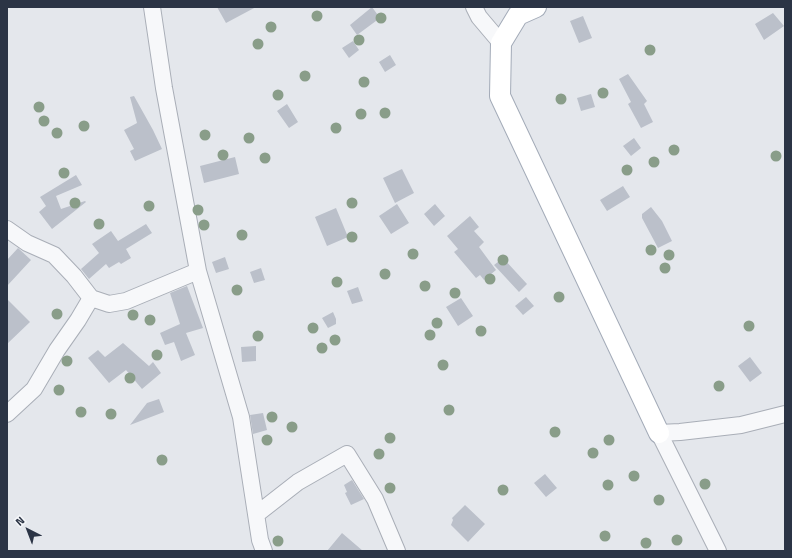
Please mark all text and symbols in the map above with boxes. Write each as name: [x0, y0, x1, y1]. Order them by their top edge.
north arrow: [8, 510, 48, 550]
text: N: [12, 513, 28, 530]

